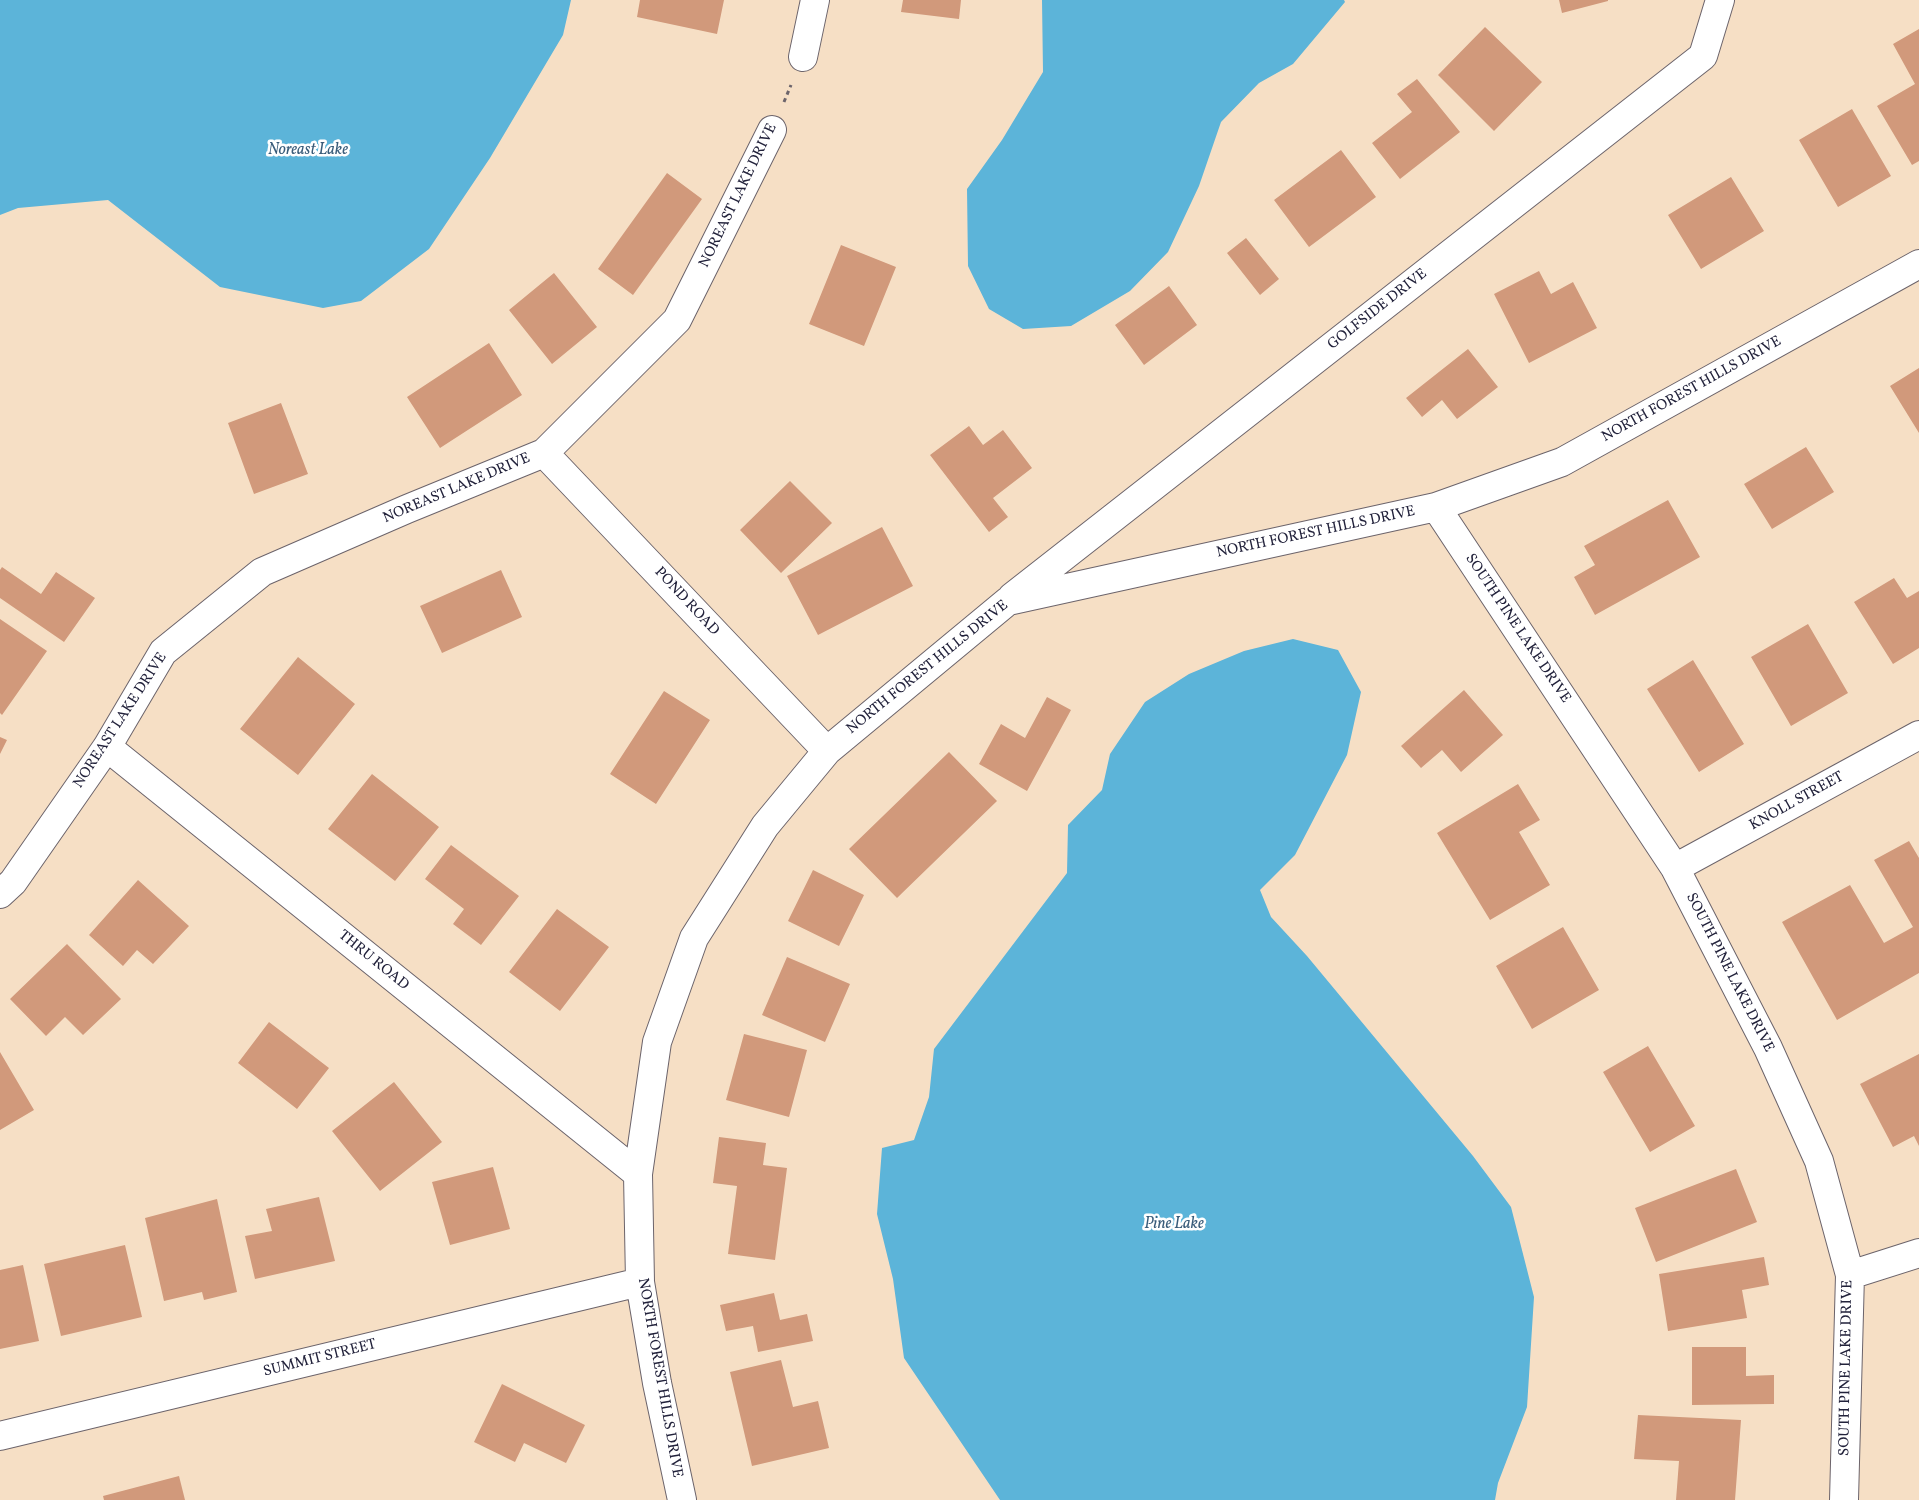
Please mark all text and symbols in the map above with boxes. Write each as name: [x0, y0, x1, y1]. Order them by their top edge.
street label: NOREAST LAKE DRIVE: [696, 121, 782, 271]
water label: Noreast Lake: [268, 141, 348, 161]
street label: GOLFSIDE DRIVE: [1325, 266, 1431, 354]
street label: NORTH FOREST HILLS DRIVE: [1599, 333, 1785, 447]
street label: NOREAST LAKE DRIVE: [381, 450, 533, 528]
street label: NORTH FOREST HILLS DRIVE: [1215, 503, 1417, 563]
street label: SOUTH PINE LAKE DRIVE: [1460, 551, 1574, 707]
street label: POND ROAD: [650, 564, 722, 640]
street label: NORTH FOREST HILLS DRIVE: [844, 597, 1012, 739]
street label: NOREAST LAKE DRIVE: [70, 650, 172, 792]
street label: KNOLL STREET: [1747, 769, 1847, 835]
street label: SOUTH PINE LAKE DRIVE: [1681, 890, 1777, 1056]
street label: THRU ROAD: [334, 927, 412, 995]
water label: Pine Lake: [1144, 1215, 1204, 1235]
street label: NORTH FOREST HILLS DRIVE: [633, 1277, 685, 1479]
street label: SOUTH PINE LAKE DRIVE: [1836, 1280, 1858, 1456]
street label: SUMMIT STREET: [262, 1336, 378, 1382]

